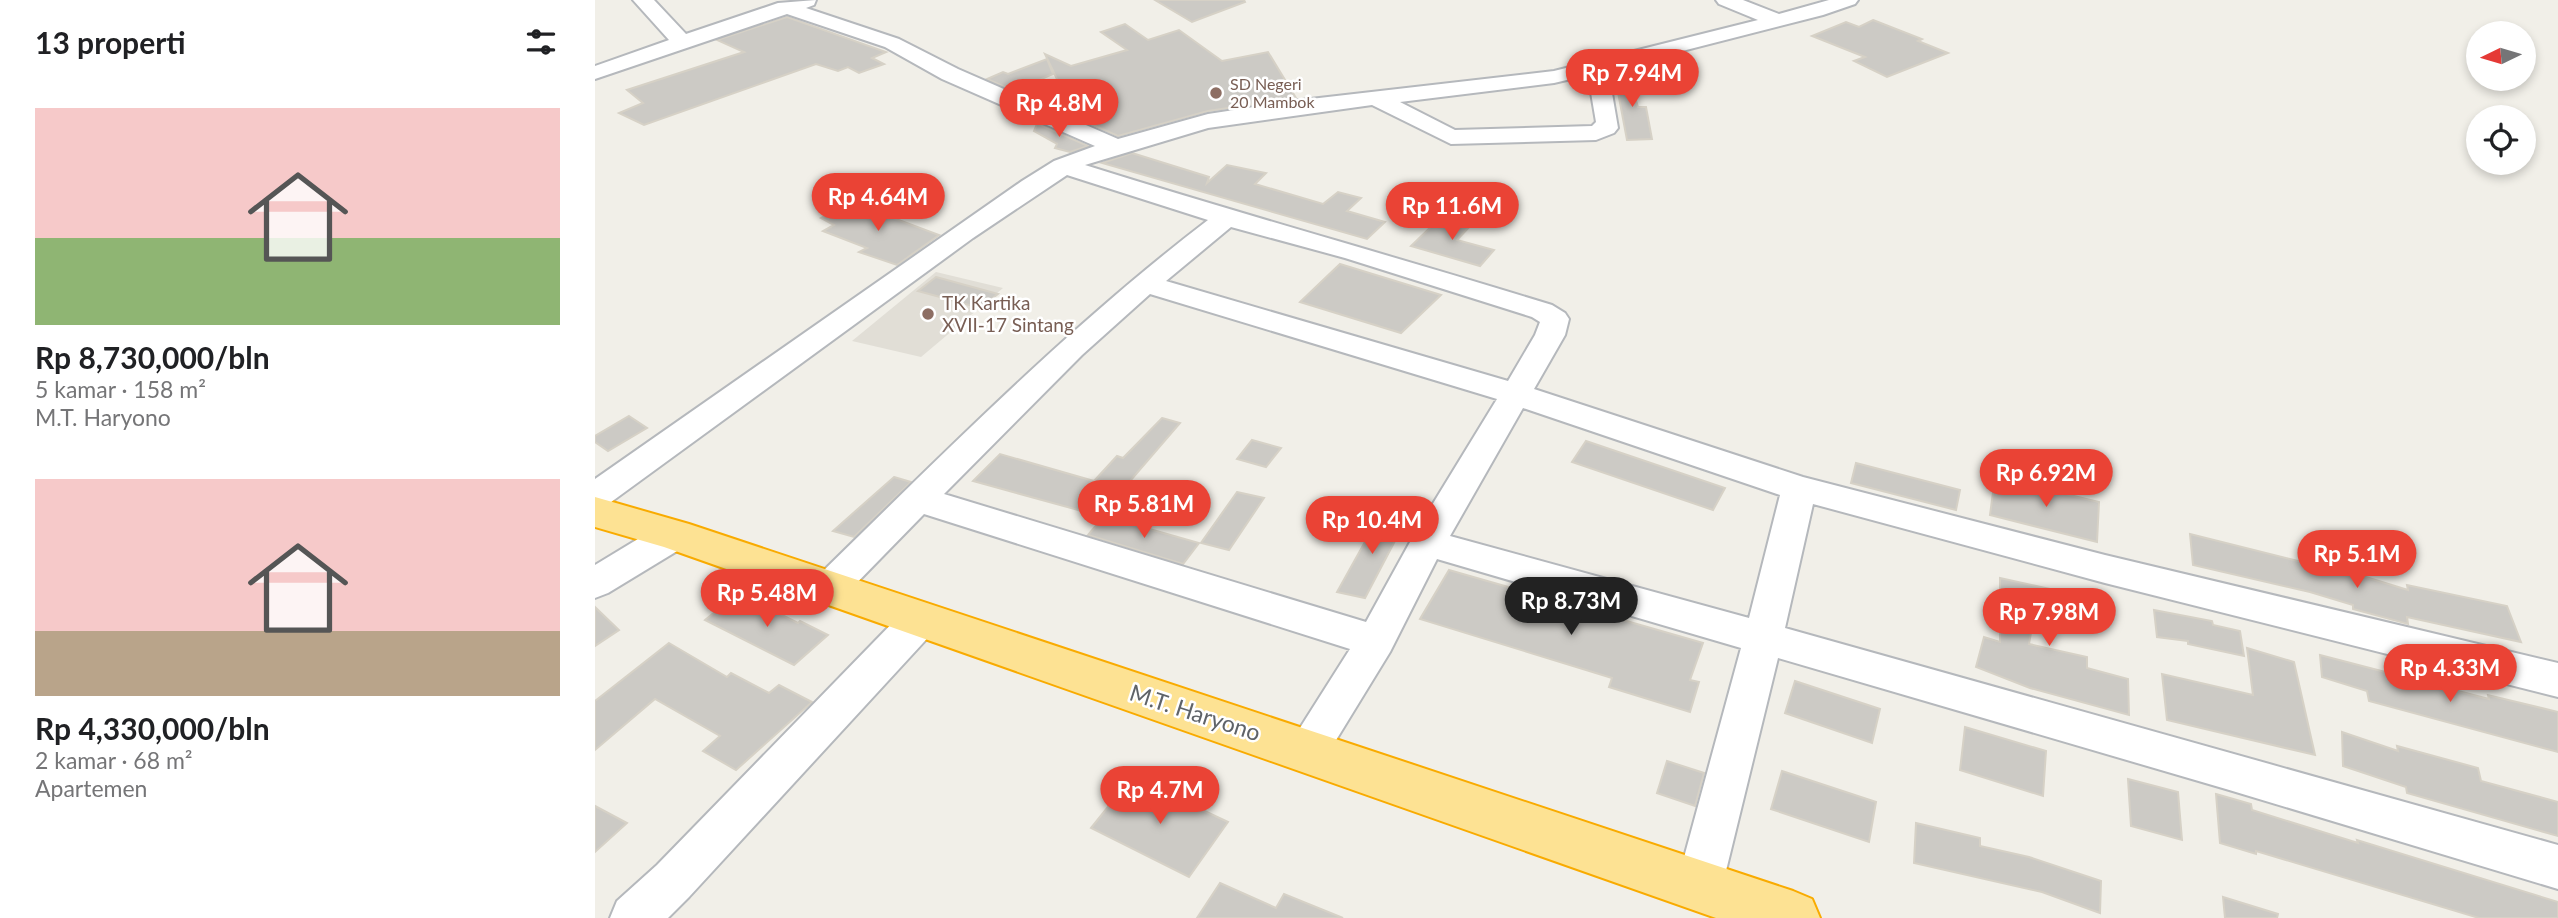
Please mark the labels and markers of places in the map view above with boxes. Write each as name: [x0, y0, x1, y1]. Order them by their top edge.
pin: Rp 7.94M: [1560, 50, 1704, 109]
place label: SD Negeri 20 Mambok: [1230, 74, 1315, 111]
pin: Rp 4.8M: [994, 80, 1124, 139]
marker: SD Negeri 20 Mambok: [1208, 85, 1224, 101]
pin: Rp 4.64M: [806, 174, 950, 233]
pin: Rp 11.6M: [1380, 182, 1524, 242]
place label: TK Kartika XVII-17 Sintang: [942, 291, 1074, 336]
marker: TK Kartika XVII-17 Sintang: [920, 306, 936, 322]
pin: Rp 6.92M: [1974, 449, 2118, 509]
pin: Rp 5.81M: [1072, 480, 1216, 540]
pin: Rp 10.4M: [1300, 496, 1444, 556]
pin: Rp 5.1M: [2292, 530, 2422, 590]
pin: Rp 5.48M: [695, 570, 839, 629]
pin: Rp 8.73M: [1499, 578, 1643, 637]
pin: Rp 7.98M: [1977, 588, 2121, 648]
pin: Rp 4.33M: [2378, 644, 2522, 704]
pin: Rp 4.7M: [1095, 766, 1225, 826]

